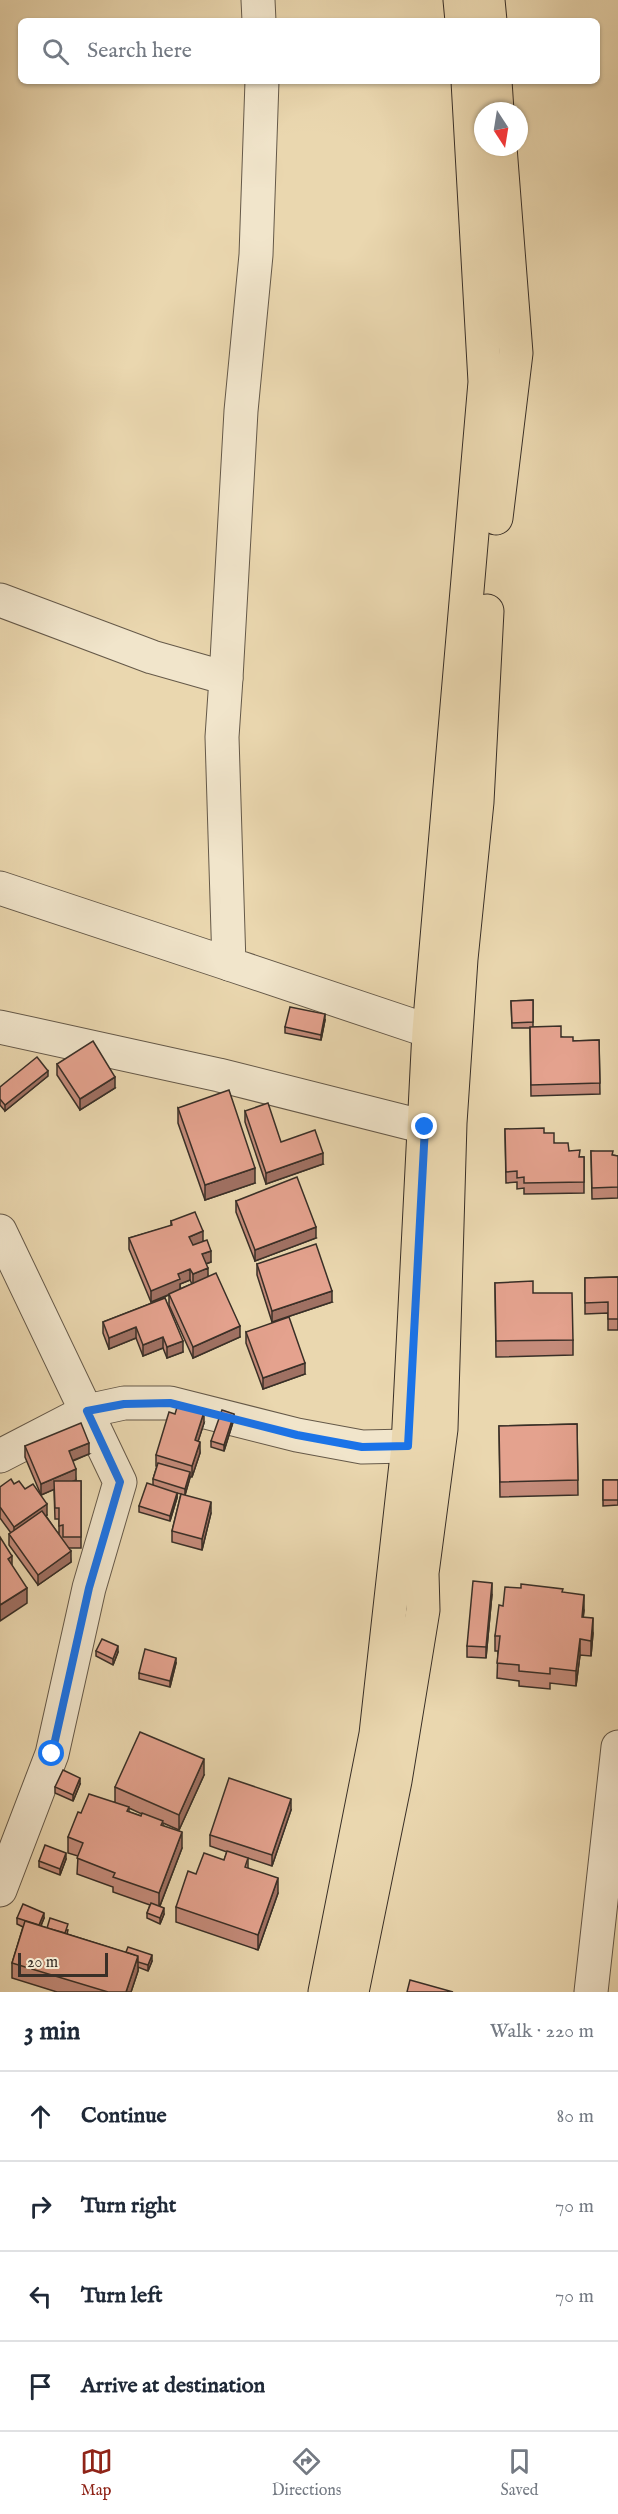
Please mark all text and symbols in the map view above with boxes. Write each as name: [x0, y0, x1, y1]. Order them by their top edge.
search box: [18, 18, 600, 84]
icon: search: [39, 35, 72, 68]
text: Search here: [87, 37, 192, 65]
north arrow: [474, 102, 528, 156]
route end: [411, 1113, 437, 1139]
route start: [38, 1740, 64, 1766]
scale bar: [18, 1950, 108, 1978]
text: 20 m: [27, 1953, 58, 1973]
text: 3 min: [24, 2015, 80, 2048]
text: Walk · 220 m: [490, 2019, 594, 2044]
icon: ahead: [24, 2100, 57, 2133]
text: Continue: [81, 2102, 167, 2130]
text: 80 m: [557, 2104, 594, 2129]
icon: right: [24, 2190, 57, 2223]
text: Turn right: [81, 2192, 176, 2220]
text: 70 m: [555, 2194, 594, 2219]
icon: left: [24, 2280, 57, 2313]
text: Turn left: [81, 2282, 163, 2310]
text: 70 m: [555, 2284, 594, 2309]
icon: arrive: [24, 2370, 57, 2403]
text: Arrive at destination: [81, 2372, 265, 2400]
tab: Map: [80, 2445, 113, 2501]
tab: Directions: [272, 2445, 341, 2501]
tab: Saved: [501, 2445, 538, 2501]

